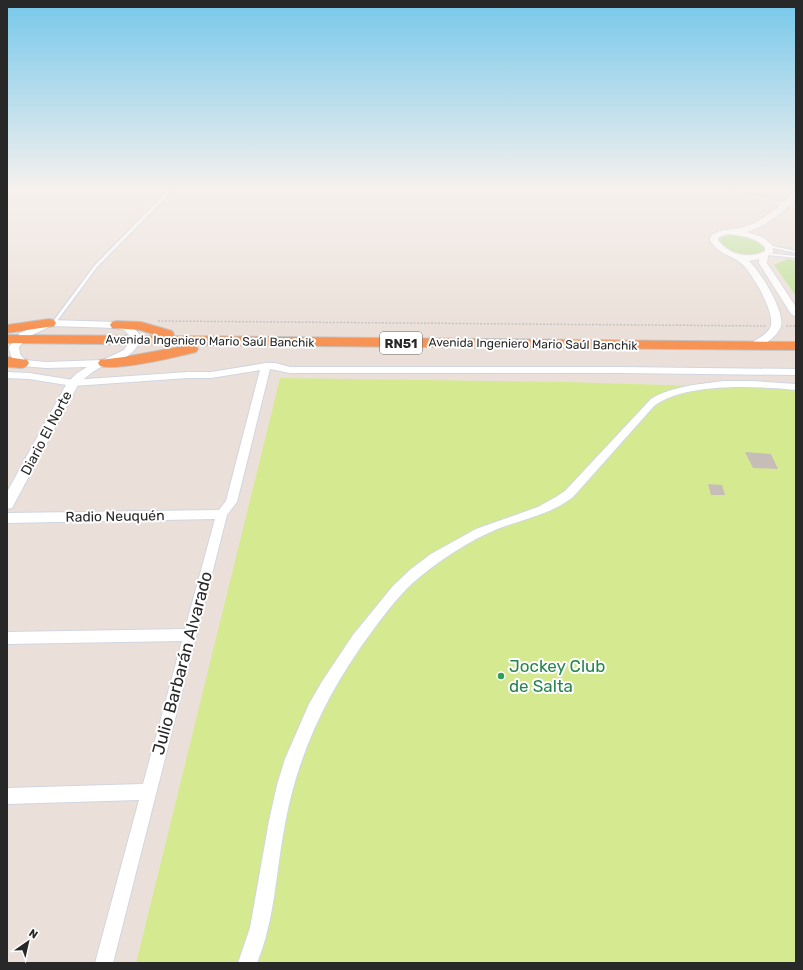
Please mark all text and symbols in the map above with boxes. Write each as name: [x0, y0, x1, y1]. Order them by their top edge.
street label: Avenida Ingeniero Mario Saúl Banchik: [105, 332, 315, 350]
road number: RN51: [380, 332, 422, 354]
street label: Avenida Ingeniero Mario Saúl Banchik: [428, 335, 638, 353]
street label: Diario El Norte: [17, 388, 76, 478]
street label: Radio Neuquén: [65, 507, 165, 526]
street label: Julio Barbarán Alvarado: [148, 569, 216, 757]
place label: Jockey Club de Salta: [509, 656, 605, 696]
marker: Jockey Club de Salta: [496, 671, 506, 681]
north arrow: [8, 922, 48, 962]
text: N: [26, 927, 40, 942]

